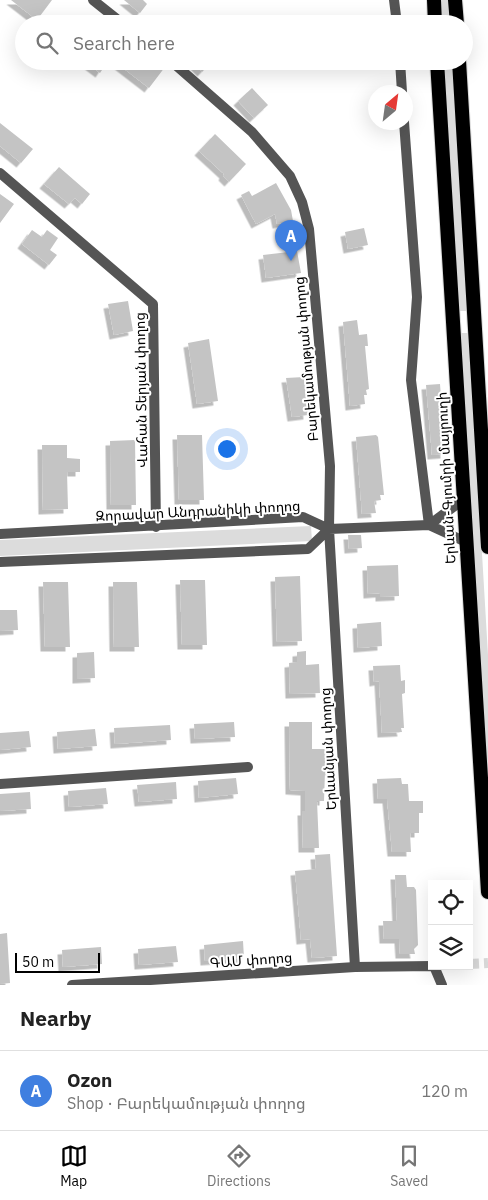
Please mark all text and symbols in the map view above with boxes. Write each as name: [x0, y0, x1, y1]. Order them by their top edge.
search box: [15, 15, 473, 70]
icon: search: [33, 29, 61, 57]
text: Search here: [73, 31, 175, 55]
north arrow: [368, 85, 413, 130]
pin: A: [275, 220, 307, 261]
street label: Բարեկամության փողոց: [290, 276, 322, 442]
street label: Վահան Տերյան փողոց: [131, 312, 151, 468]
street label: Երևան-Գյումրի մայրուղի: [433, 391, 459, 565]
your location: [214, 436, 240, 462]
street label: Զորավար Անդրանիկի փողոց: [95, 497, 301, 525]
street label: Երևանյան փողոց: [316, 687, 340, 811]
map controls: [428, 880, 473, 970]
button: locate: [428, 880, 473, 925]
button: layers: [428, 925, 473, 970]
street label: ԳԱՄ փողոց: [209, 948, 293, 972]
scale bar: [15, 950, 100, 973]
text: 50 m: [22, 953, 54, 971]
text: Nearby: [20, 1004, 91, 1032]
text: Ozon: [67, 1068, 112, 1092]
text: A: [31, 1081, 41, 1101]
text: 120 m: [421, 1081, 468, 1101]
text: Shop · Բարեկամության փողոց: [67, 1093, 306, 1113]
tab: Map: [60, 1142, 88, 1190]
tab: Directions: [207, 1142, 271, 1190]
tab: Saved: [390, 1142, 428, 1190]

